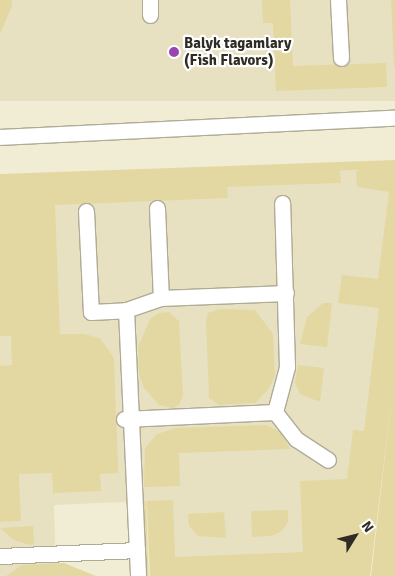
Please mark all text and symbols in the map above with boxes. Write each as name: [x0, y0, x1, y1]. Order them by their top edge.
place label: Balyk tagamlary (Fish Flavors): [184, 34, 291, 69]
marker: Balyk tagamlary (Fish Flavors): [168, 46, 180, 58]
north arrow: [330, 511, 380, 561]
text: N: [358, 518, 377, 536]

